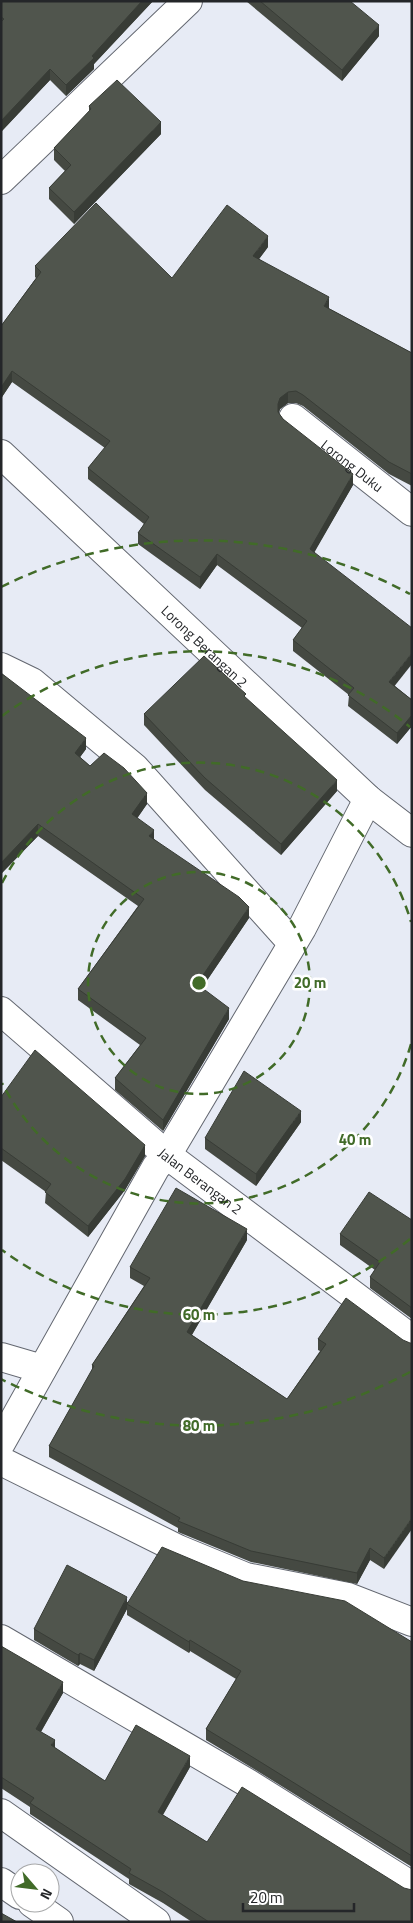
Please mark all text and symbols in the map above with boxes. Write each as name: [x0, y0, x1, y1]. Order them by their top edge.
street label: Lorong Duku: [317, 434, 388, 496]
street label: Lorong Berangan 2: [157, 600, 253, 692]
text: 20 m: [294, 971, 326, 994]
centre of rings: [190, 974, 208, 992]
text: 40 m: [339, 1128, 371, 1151]
street label: Jalan Berangan 2: [154, 1142, 247, 1219]
text: 60 m: [183, 1303, 215, 1326]
text: 80 m: [183, 1414, 215, 1437]
north arrow: [10, 1863, 60, 1913]
scale bar: [243, 1880, 354, 1912]
text: N: [35, 1885, 58, 1904]
text: 20 m: [250, 1886, 283, 1909]

